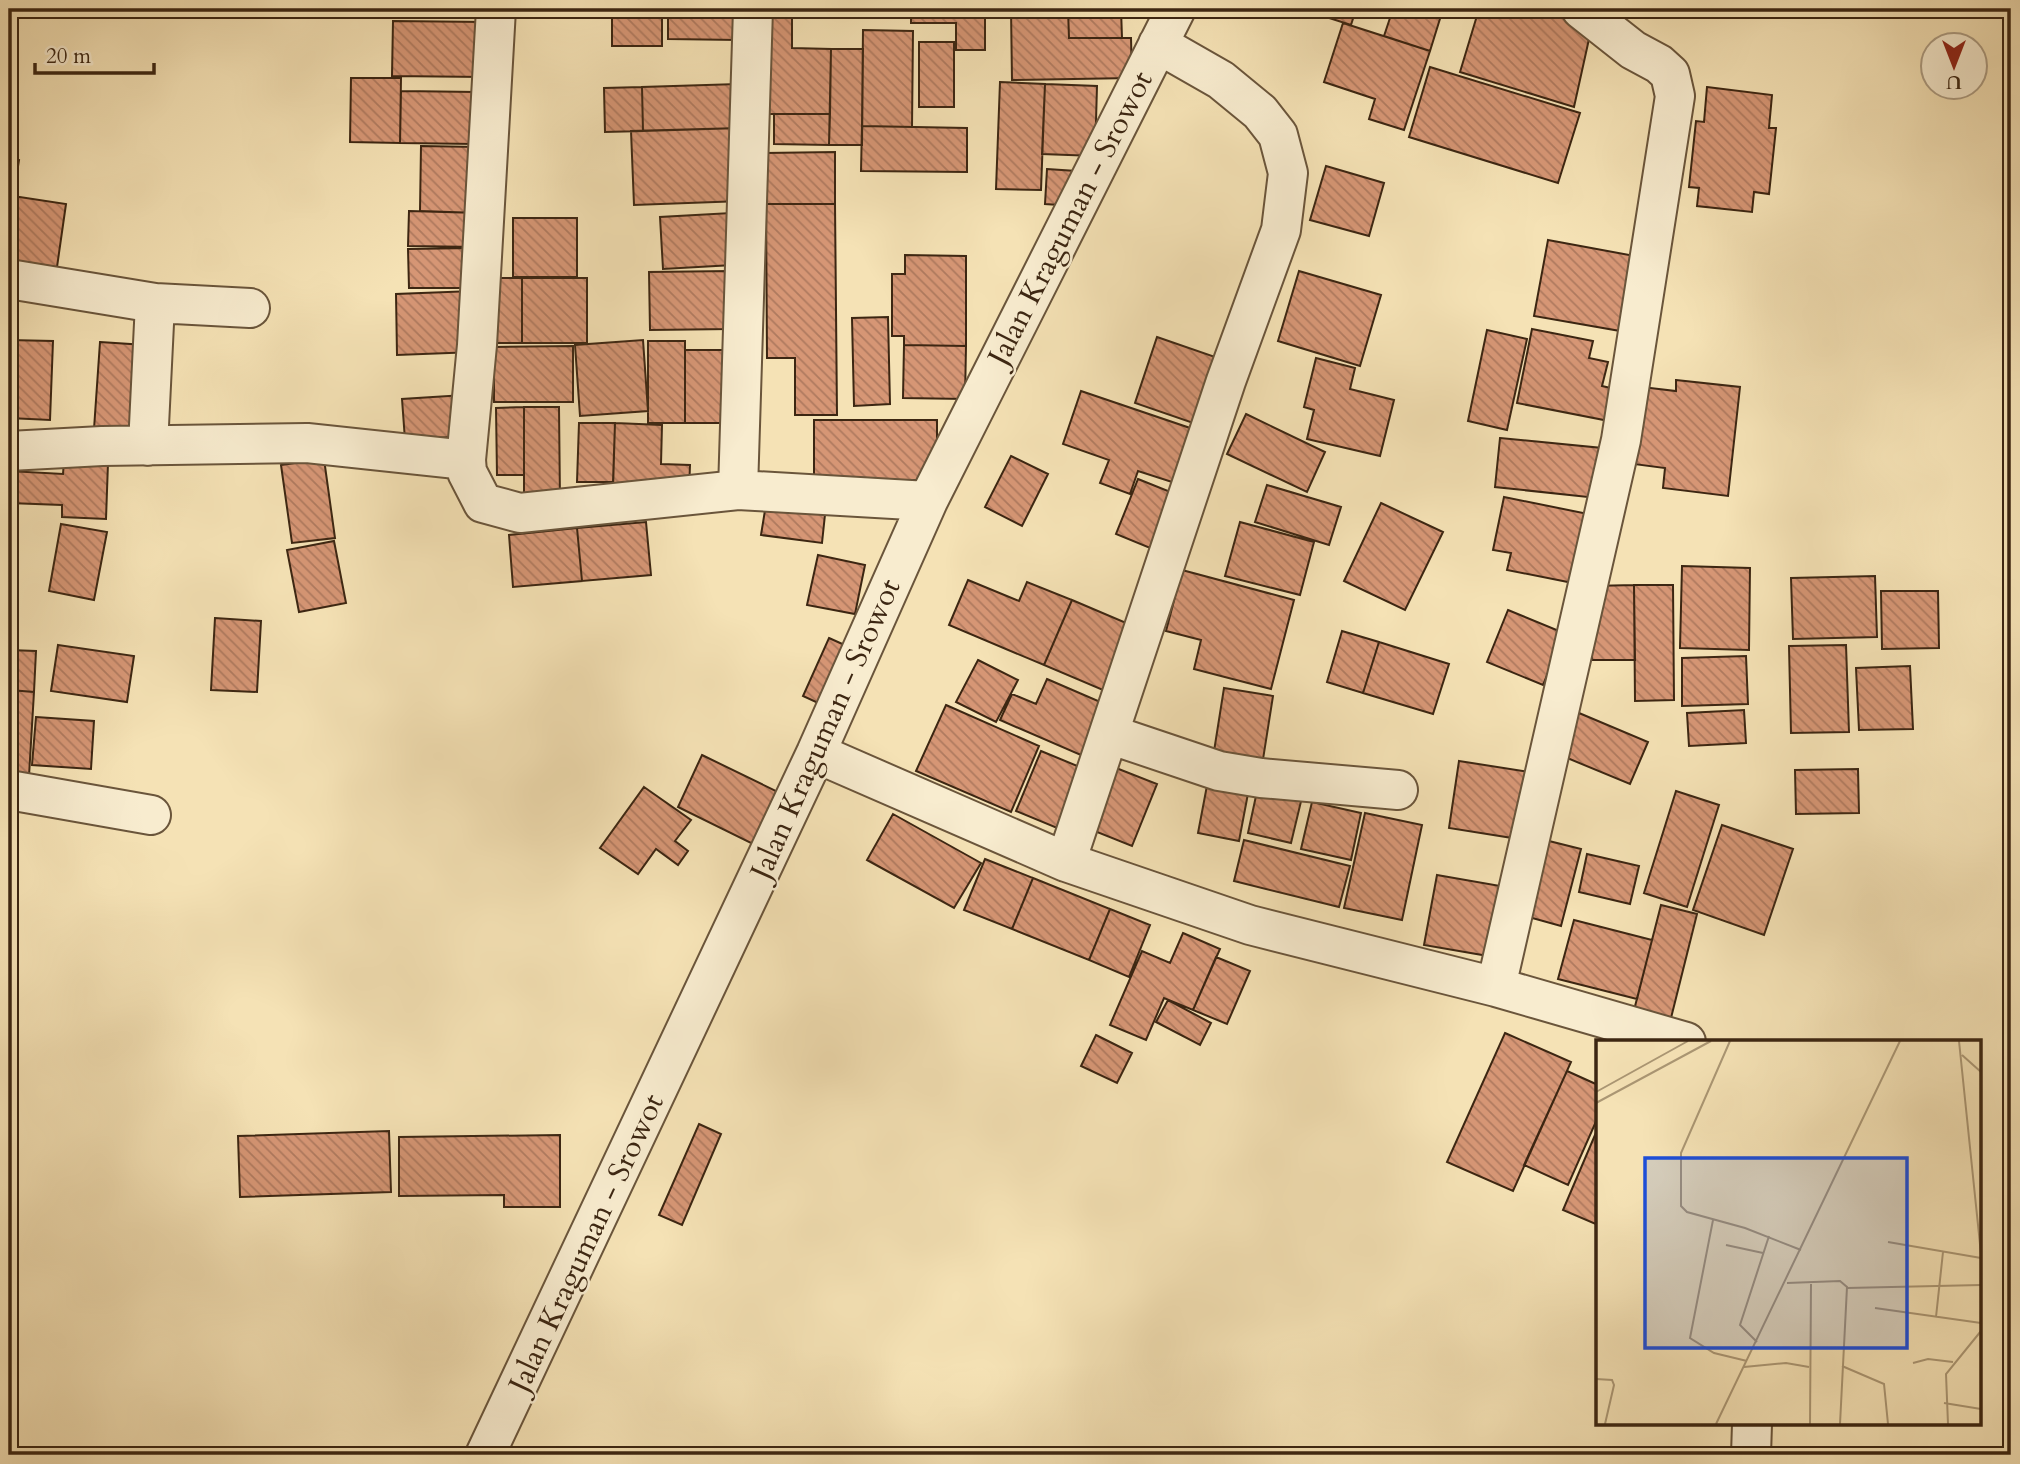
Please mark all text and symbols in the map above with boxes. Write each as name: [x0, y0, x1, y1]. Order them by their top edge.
scale bar: [35, 32, 154, 76]
north arrow: [1918, 32, 1988, 102]
text: 20 m: [46, 42, 91, 71]
street label: Jalan Kraguman - Srowot: [977, 64, 1163, 376]
text: U: [1946, 69, 1962, 95]
street label: Jalan Kraguman - Srowot: [739, 572, 911, 890]
inset map: [1596, 1040, 1982, 1426]
street label: Jalan Kraguman - Srowot: [497, 1087, 674, 1403]

